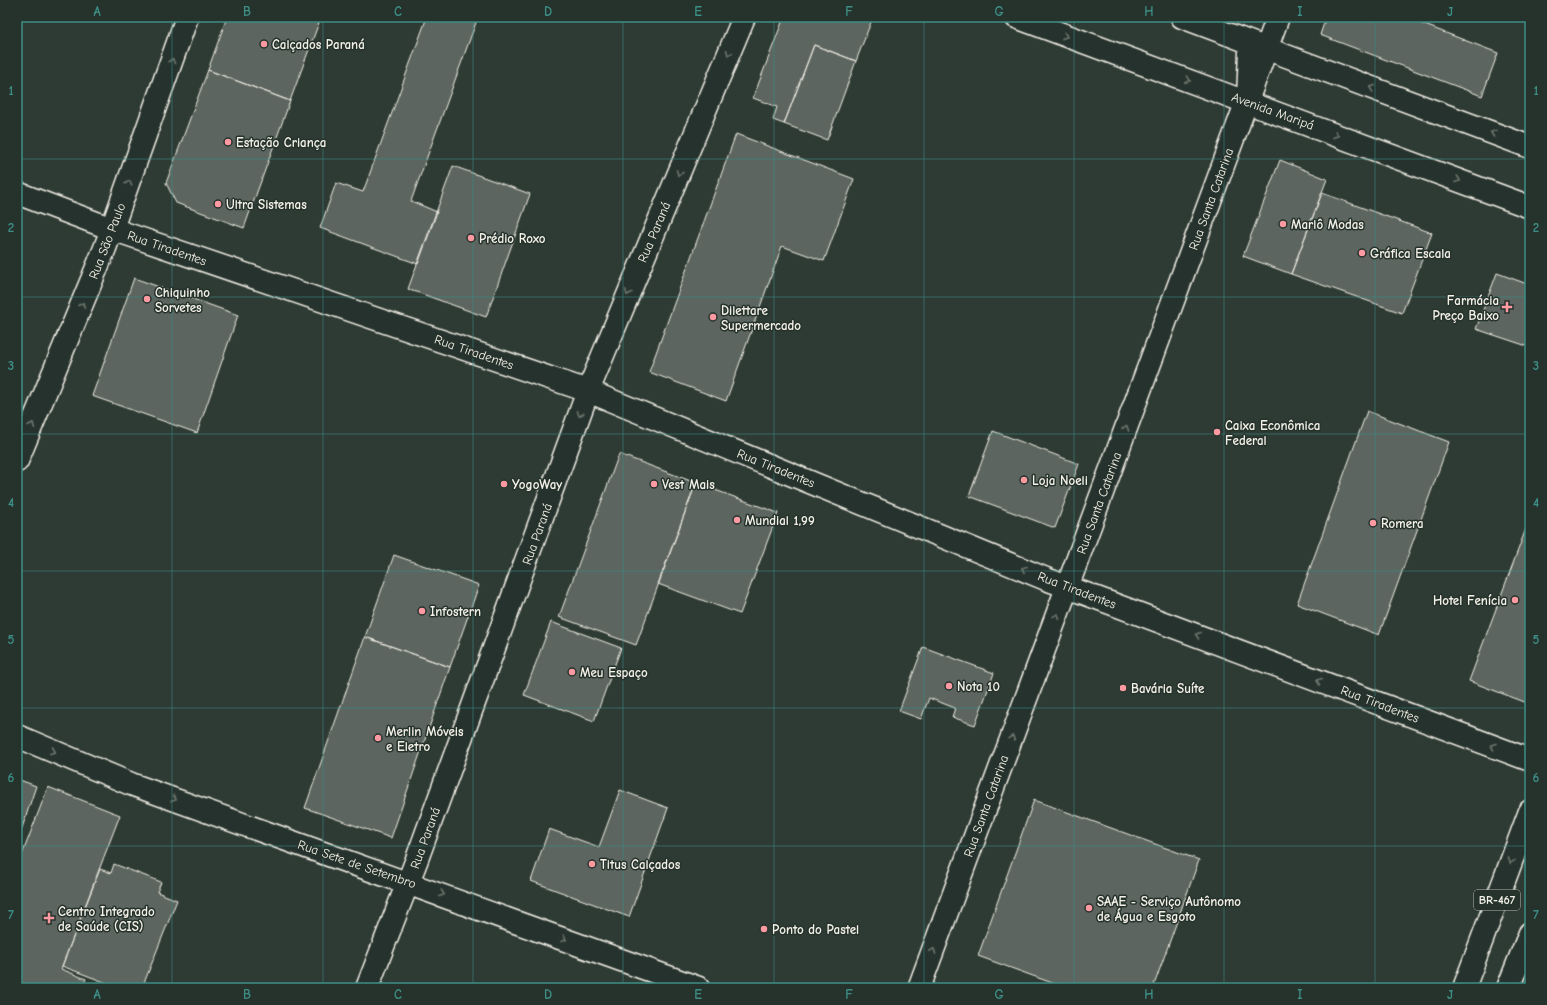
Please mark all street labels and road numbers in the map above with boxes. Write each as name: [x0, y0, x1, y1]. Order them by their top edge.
street label: Avenida Maripá: [1230, 89, 1316, 133]
street label: Rua Santa Catarina: [1186, 146, 1236, 252]
street label: Rua Paraná: [635, 199, 673, 265]
street label: Rua São Paulo: [86, 201, 128, 281]
street label: Rua Tiradentes: [125, 227, 209, 269]
street label: Rua Tiradentes: [432, 331, 516, 373]
street label: Rua Tiradentes: [735, 446, 817, 490]
street label: Rua Santa Catarina: [1074, 450, 1124, 556]
street label: Rua Paraná: [519, 501, 555, 567]
street label: Rua Tiradentes: [1036, 568, 1118, 612]
street label: Rua Tiradentes: [1339, 682, 1421, 726]
street label: Rua Santa Catarina: [961, 753, 1011, 859]
street label: Rua Paraná: [407, 805, 443, 871]
street label: Rua Sete de Setembro: [296, 837, 418, 891]
road number: BR-467: [1474, 890, 1520, 910]

